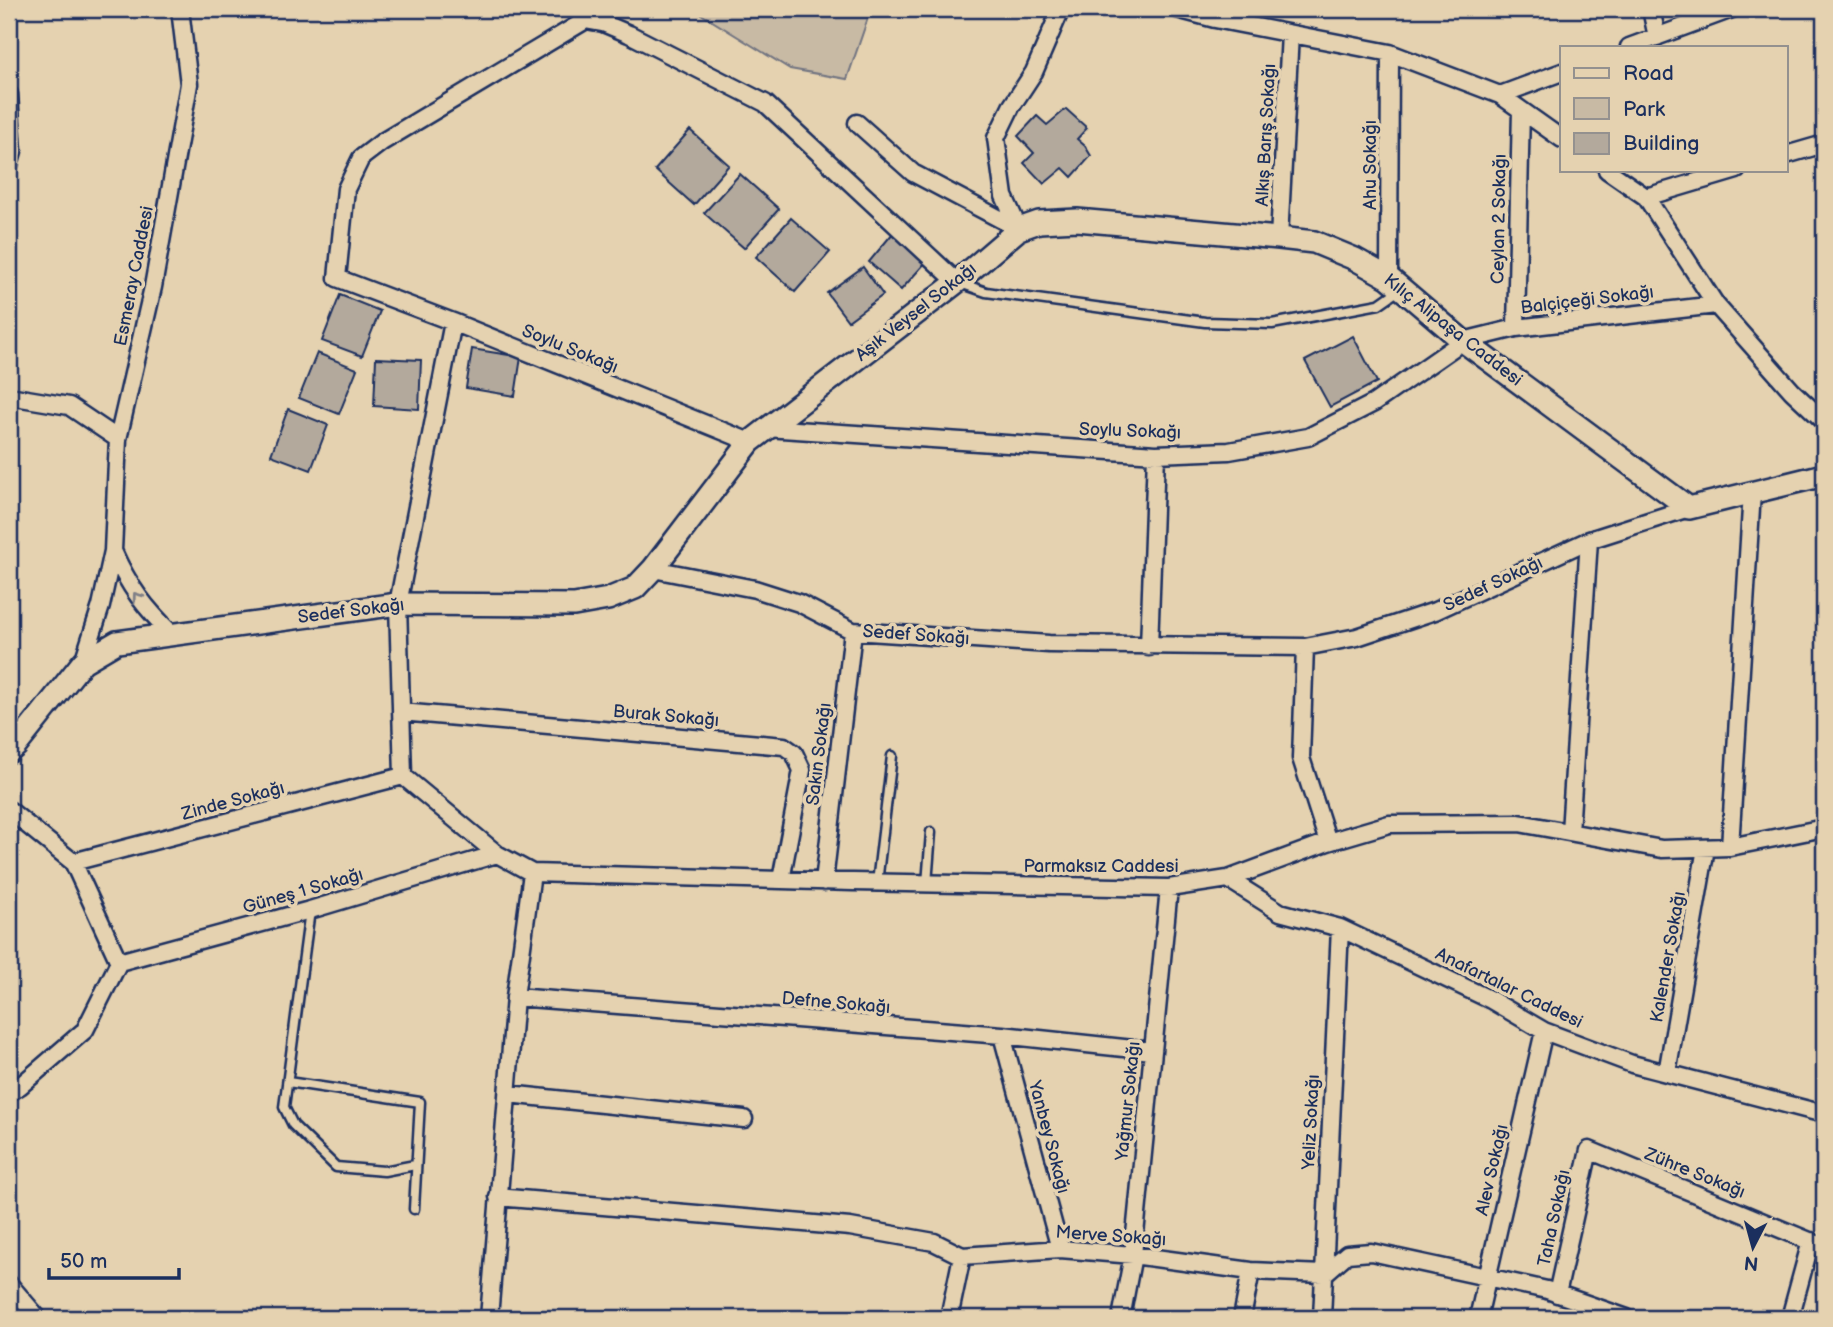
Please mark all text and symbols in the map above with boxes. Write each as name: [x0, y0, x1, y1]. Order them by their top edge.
legend: [1560, 46, 1787, 172]
text: Road: [1623, 61, 1674, 86]
street label: Alkış Barış Sokağı: [1252, 63, 1280, 207]
text: Park: [1623, 97, 1666, 122]
street label: Ahu Sokağı: [1360, 120, 1381, 210]
text: Building: [1623, 131, 1699, 156]
street label: Ceylan 2 Sokağı: [1487, 154, 1511, 284]
street label: Esmeray Caddesi: [110, 204, 158, 348]
street label: Aşık Veysel Sokağı: [851, 258, 981, 366]
street label: Kılıç Alipaşa Caddesi: [1380, 269, 1526, 391]
street label: Balçiçeği Sokağı: [1519, 281, 1655, 319]
street label: Soylu Sokağı: [519, 320, 621, 378]
street label: Soylu Sokağı: [1079, 419, 1181, 443]
street label: Sedef Sokağı: [1440, 552, 1546, 616]
one-way arrow: [133, 592, 146, 605]
street label: Sedef Sokağı: [297, 594, 405, 628]
street label: Sedef Sokağı: [862, 621, 970, 649]
street label: Burak Sokağı: [612, 701, 720, 731]
street label: Sakın Sokağı: [802, 701, 836, 807]
street label: Zinde Sokağı: [178, 777, 287, 825]
street label: Parmaksız Caddesi: [1023, 856, 1179, 877]
street label: Güneş 1 Sokağı: [240, 864, 366, 918]
street label: Kalender Sokağı: [1646, 890, 1690, 1024]
street label: Anafartalar Caddesi: [1432, 943, 1586, 1033]
street label: Defne Sokağı: [781, 988, 891, 1018]
street label: Yağmur Sokağı: [1111, 1040, 1145, 1163]
street label: Yeliz Sokağı: [1298, 1074, 1324, 1171]
street label: Yanbey Sokağı: [1024, 1077, 1074, 1196]
street label: Alev Sokağı: [1471, 1122, 1513, 1218]
street label: Zühre Sokağı: [1641, 1143, 1748, 1203]
street label: Taha Sokağı: [1534, 1168, 1574, 1268]
north arrow: [1717, 1212, 1787, 1282]
street label: Merve Sokağı: [1055, 1222, 1167, 1250]
scale bar: [49, 1236, 178, 1280]
text: 50 m: [60, 1249, 107, 1274]
text: N: [1743, 1250, 1760, 1275]

